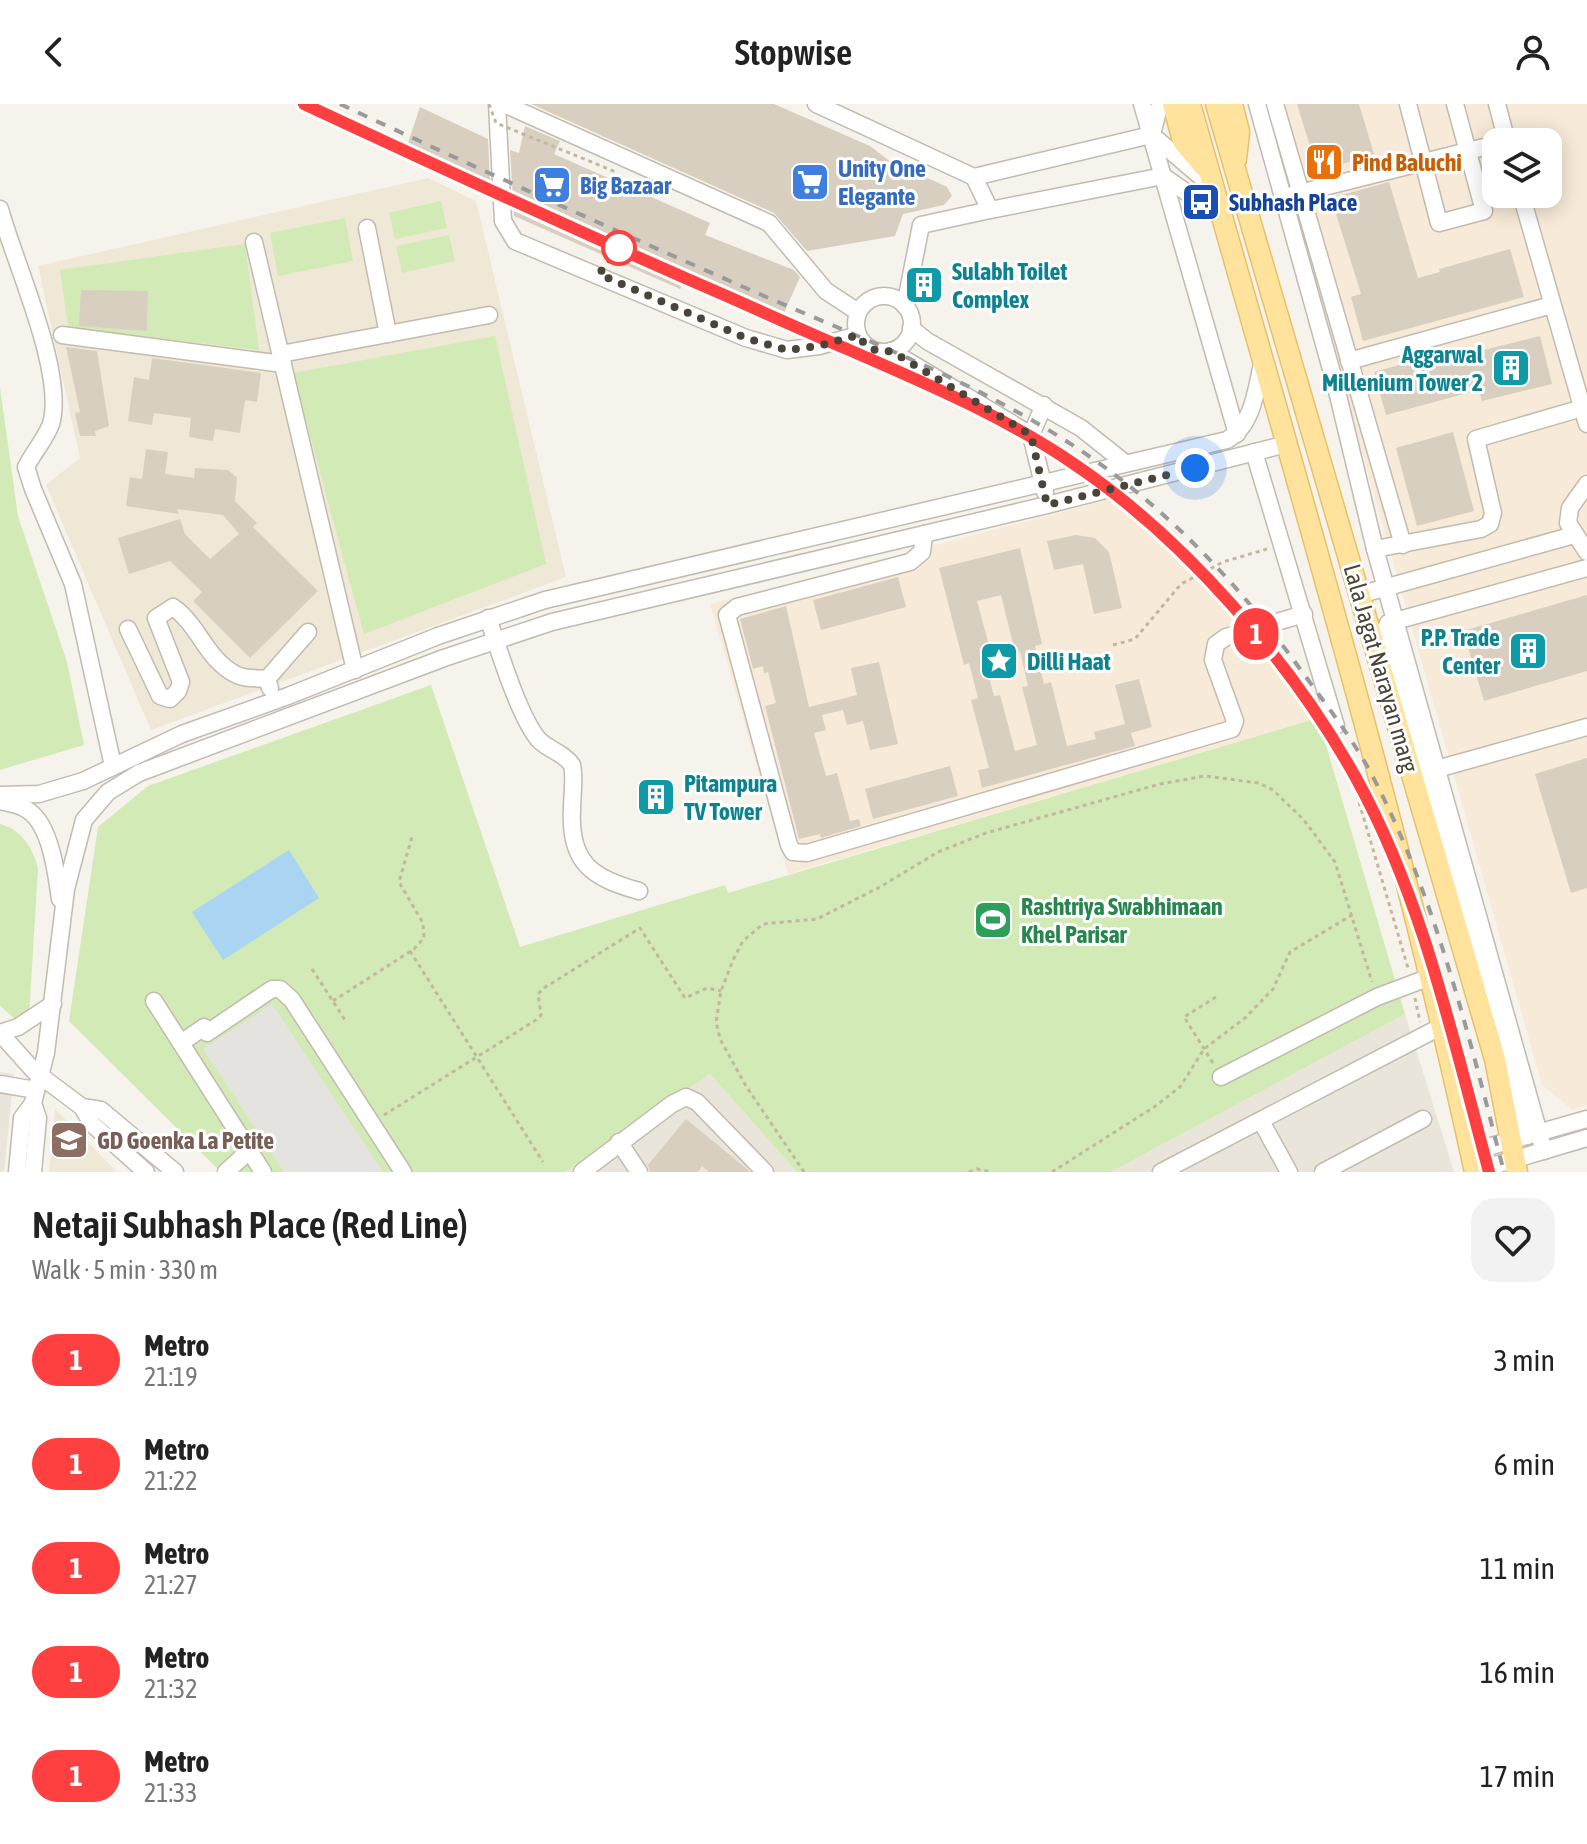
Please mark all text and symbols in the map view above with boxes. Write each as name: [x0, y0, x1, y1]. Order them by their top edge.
icon: back: [32, 30, 76, 74]
icon: person: [1511, 30, 1555, 74]
text: Stopwise: [735, 31, 852, 73]
map controls: [1482, 128, 1562, 208]
button: layers: [1482, 128, 1562, 208]
restaurant icon: Pind Baluchi: [1303, 141, 1345, 183]
place label: Pind Baluchi: [1352, 149, 1462, 176]
place label: Unity One Elegante: [838, 155, 926, 210]
supermarket icon: Unity One Elegante: [789, 161, 831, 203]
supermarket icon: Big Bazaar: [531, 164, 573, 206]
place label: Big Bazaar: [580, 172, 672, 199]
bus stop icon: Subhash Place: [1180, 181, 1222, 223]
place label: Subhash Place: [1229, 189, 1357, 216]
unlabelled marker: [602, 231, 636, 265]
place label: Sulabh Toilet Complex: [952, 258, 1067, 313]
building icon: Sulabh Toilet Complex: [903, 264, 945, 306]
place label: Aggarwal Millenium Tower 2: [1322, 341, 1484, 396]
building icon: Aggarwal Millenium Tower 2: [1490, 347, 1532, 389]
your location: [1175, 448, 1215, 488]
street label: Lala Jagat Narayan marg: [1338, 561, 1424, 776]
line badge: 1: [1230, 608, 1282, 660]
text: 1: [1249, 618, 1263, 650]
place label: P.P. Trade Center: [1421, 624, 1501, 679]
building icon: P.P. Trade Center: [1507, 630, 1549, 672]
place icon: Dilli Haat: [978, 640, 1020, 682]
place label: Dilli Haat: [1027, 648, 1111, 675]
place label: Pitampura TV Tower: [684, 770, 777, 825]
building icon: Pitampura TV Tower: [635, 776, 677, 818]
place label: Rashtriya Swabhimaan Khel Parisar: [1021, 893, 1223, 948]
sports icon: Rashtriya Swabhimaan Khel Parisar: [972, 899, 1014, 941]
school or university icon: GD Goenka La Petite: [48, 1119, 90, 1161]
place label: GD Goenka La Petite: [97, 1127, 274, 1154]
button: heart: [1471, 1198, 1555, 1282]
text: Netaji Subhash Place (Red Line): [32, 1203, 468, 1246]
text: Walk · 5 min · 330 m: [32, 1255, 218, 1285]
text: Metro: [144, 1328, 209, 1362]
text: 3 min: [1494, 1343, 1555, 1377]
text: 1: [69, 1344, 83, 1376]
text: 21:19: [144, 1362, 198, 1392]
text: Metro: [144, 1432, 209, 1466]
text: 6 min: [1494, 1447, 1555, 1481]
text: 1: [69, 1448, 83, 1480]
text: 21:22: [144, 1466, 198, 1496]
text: Metro: [144, 1536, 209, 1570]
text: 11 min: [1480, 1551, 1555, 1585]
text: 1: [69, 1552, 83, 1584]
text: 21:27: [144, 1570, 198, 1600]
text: Metro: [144, 1640, 209, 1674]
text: 16 min: [1480, 1655, 1555, 1689]
text: 1: [69, 1656, 83, 1688]
text: 21:32: [144, 1674, 198, 1704]
text: Metro: [144, 1744, 209, 1778]
text: 17 min: [1480, 1759, 1555, 1793]
text: 1: [69, 1760, 83, 1792]
text: 21:33: [144, 1778, 198, 1808]

